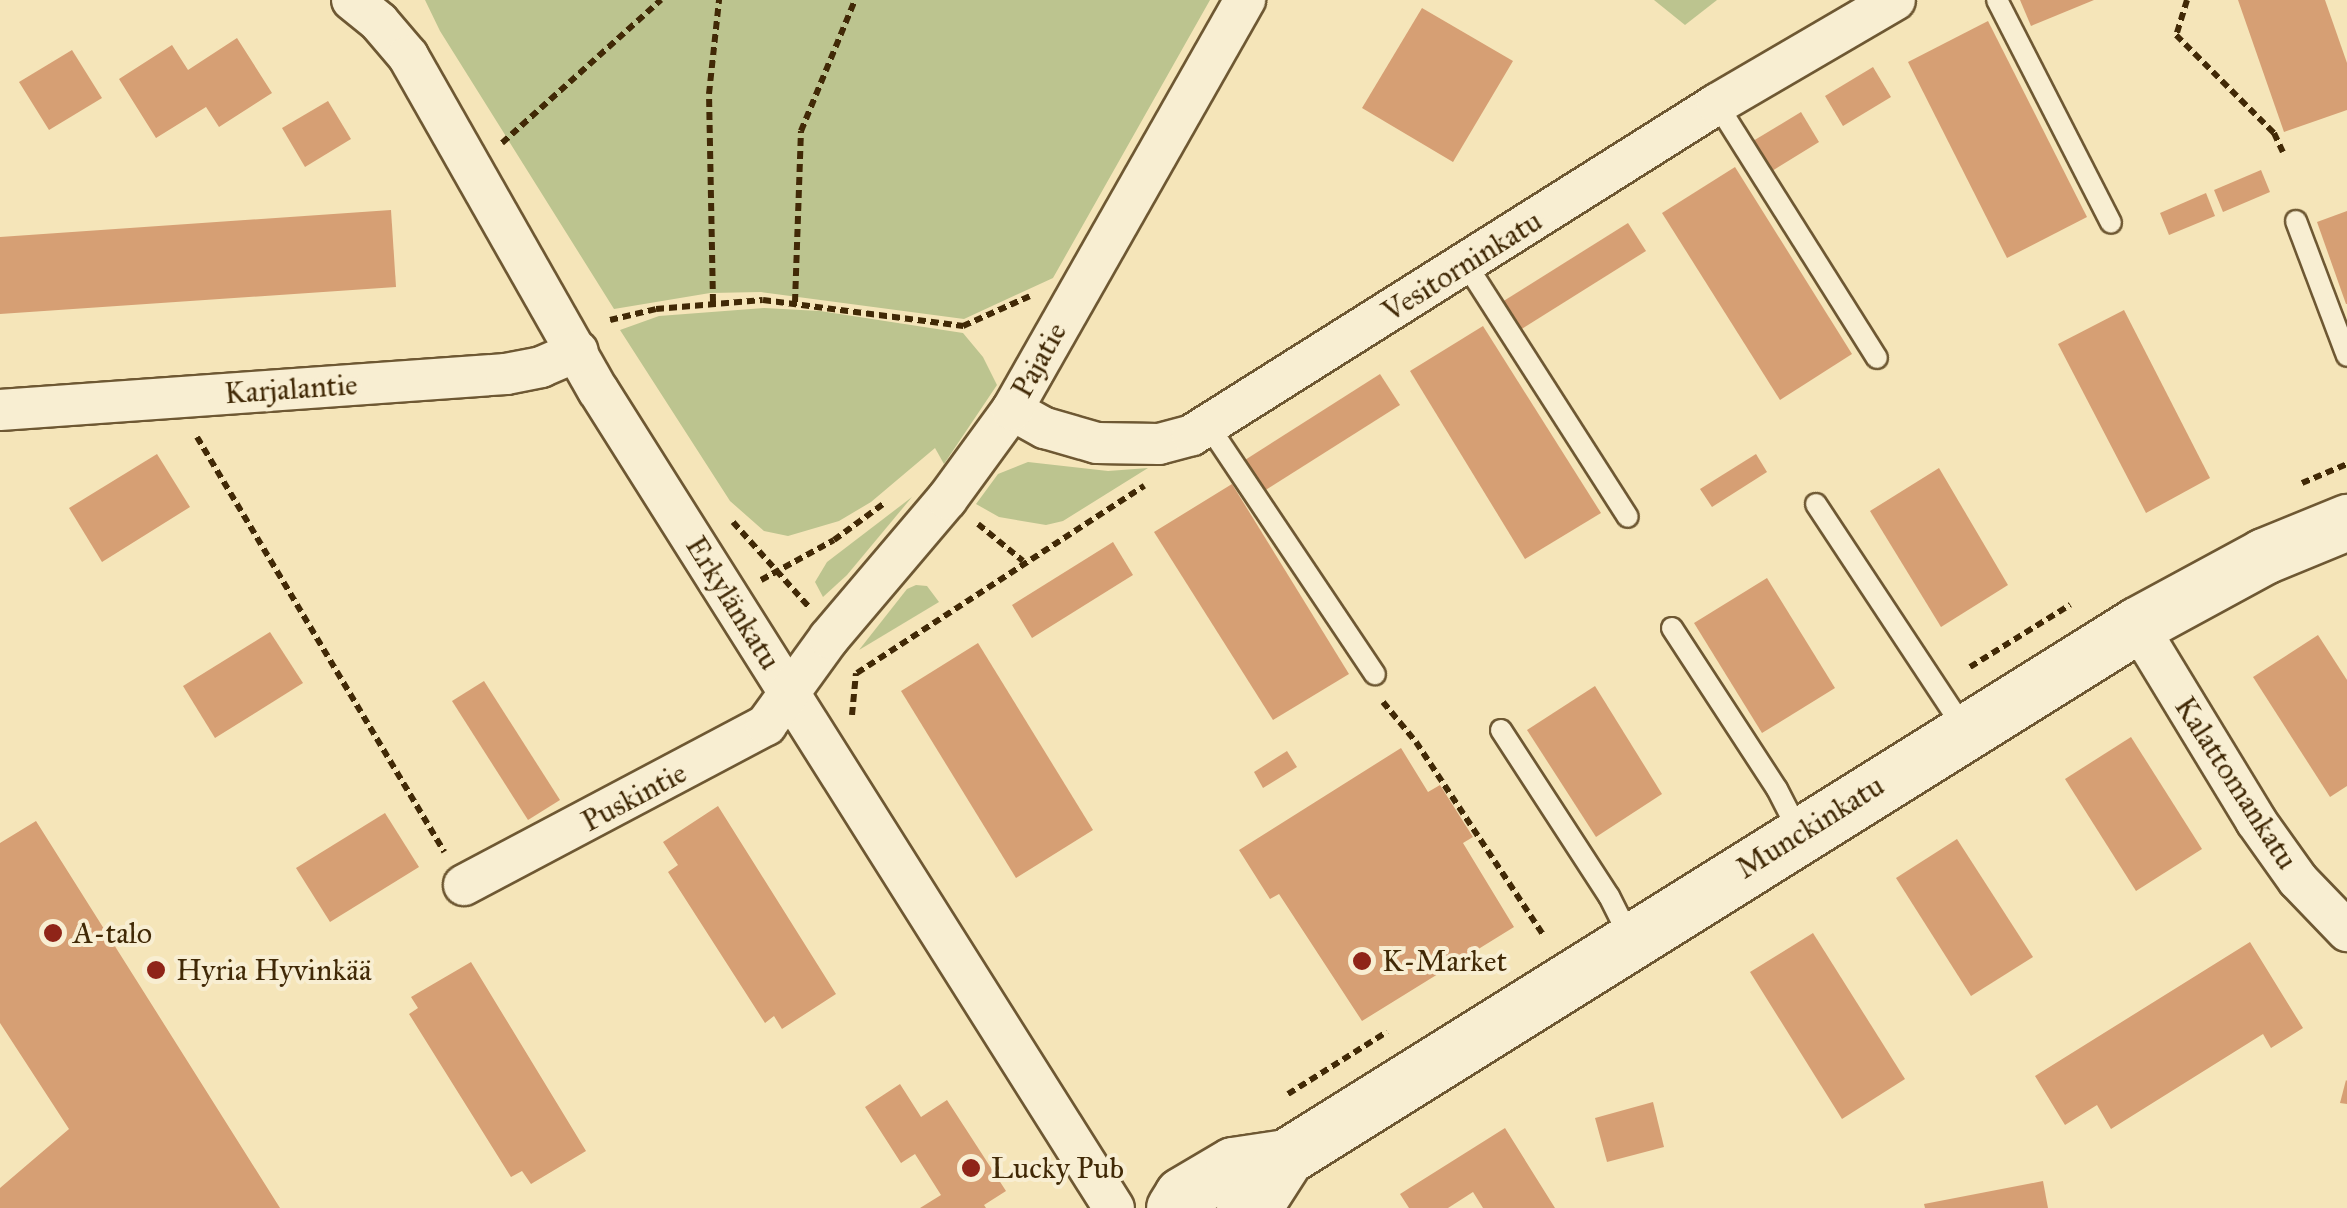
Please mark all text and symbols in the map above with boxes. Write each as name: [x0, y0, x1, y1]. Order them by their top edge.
street label: Vesitorninkatu: [1376, 203, 1548, 329]
street label: Pajatie: [1004, 316, 1074, 404]
street label: Karjalantie: [223, 366, 359, 412]
street label: Erkylänkatu: [678, 530, 788, 676]
street label: Kalattomankatu: [2167, 690, 2305, 876]
street label: Puskintie: [575, 754, 693, 840]
street label: Munckinkatu: [1730, 767, 1890, 887]
place label: A-talo: [73, 915, 152, 951]
marker: A-talo: [42, 922, 64, 944]
place label: K-Market: [1382, 943, 1507, 979]
marker: K-Market: [1351, 950, 1373, 972]
place label: Hyria Hyvinkää: [176, 952, 372, 988]
marker: Hyria Hyvinkää: [145, 959, 167, 981]
place label: Lucky Pub: [991, 1150, 1124, 1186]
marker: Lucky Pub: [960, 1157, 982, 1179]

